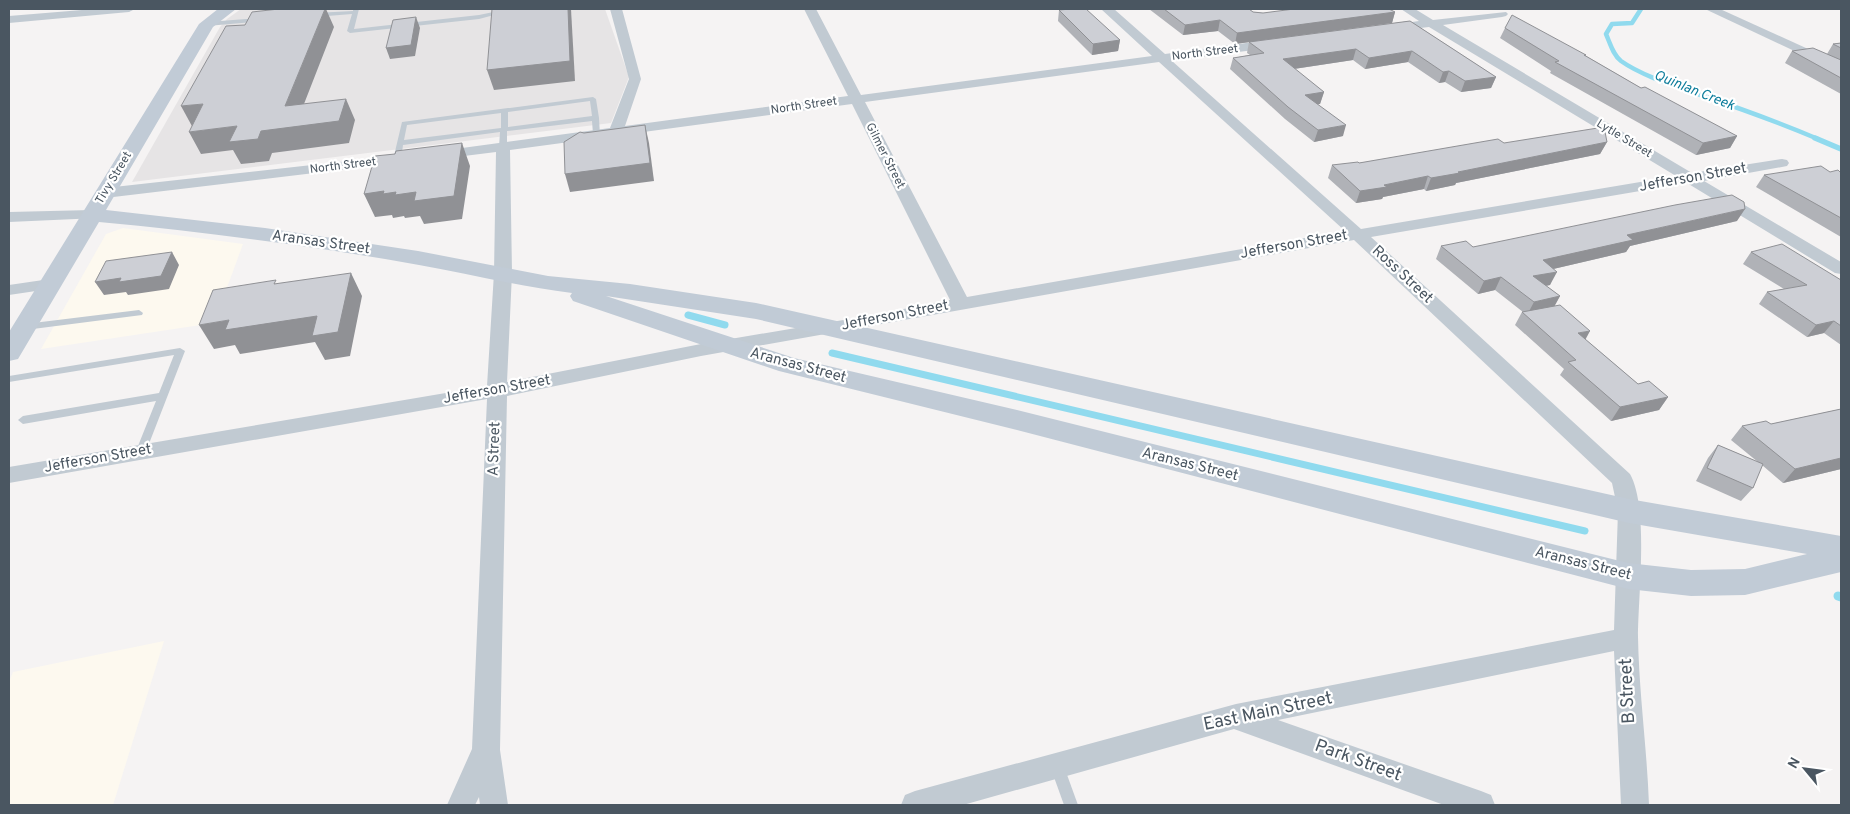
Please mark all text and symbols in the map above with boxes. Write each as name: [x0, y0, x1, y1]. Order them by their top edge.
street label: North Street: [1171, 41, 1239, 65]
water label: Quinlan Creek: [1651, 67, 1738, 115]
street label: North Street: [770, 93, 838, 119]
street label: Lytle Street: [1593, 116, 1655, 162]
street label: Gilmer Street: [862, 120, 908, 192]
street label: Tivy Street: [92, 149, 136, 207]
street label: North Street: [309, 154, 377, 178]
street label: Jefferson Street: [1638, 159, 1748, 197]
street label: Jefferson Street: [1239, 226, 1349, 264]
street label: Aransas Street: [271, 227, 371, 259]
street label: Ross Street: [1367, 242, 1437, 308]
street label: Jefferson Street: [840, 296, 950, 336]
street label: Aransas Street: [748, 344, 848, 388]
street label: Jefferson Street: [442, 371, 552, 409]
street label: A Street: [485, 421, 505, 477]
street label: Jefferson Street: [43, 440, 153, 478]
street label: Aransas Street: [1140, 444, 1240, 486]
street label: Aransas Street: [1533, 543, 1633, 585]
street label: B Street: [1615, 658, 1641, 724]
street label: East Main Street: [1201, 687, 1335, 737]
street label: Park Street: [1311, 735, 1405, 787]
north arrow: [1780, 744, 1830, 794]
text: N: [1785, 755, 1805, 772]

